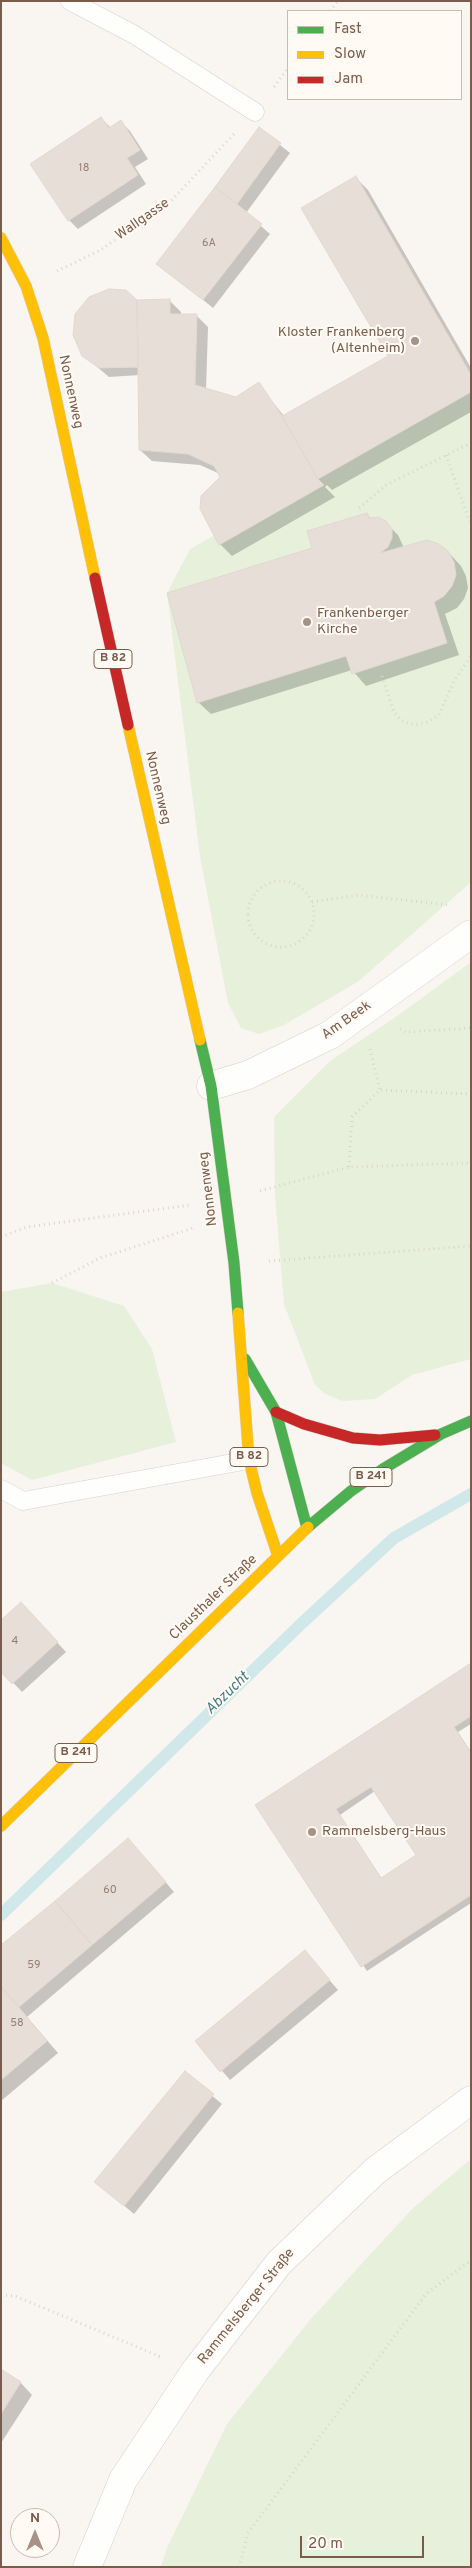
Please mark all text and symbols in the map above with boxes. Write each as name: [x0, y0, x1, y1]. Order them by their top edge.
legend: [287, 10, 462, 100]
text: Fast: [334, 20, 362, 39]
text: Slow: [334, 45, 366, 64]
text: Jam: [334, 70, 363, 89]
house number: 18: [79, 162, 89, 176]
street label: Wallgasse: [113, 195, 173, 245]
house number: 6A: [202, 237, 216, 251]
place label: Kloster Frankenberg (Altenheim): [278, 325, 405, 358]
marker: Kloster Frankenberg (Altenheim): [409, 335, 421, 347]
street label: Nonnenweg: [54, 354, 86, 430]
place label: Frankenberger Kirche: [317, 606, 409, 638]
marker: Frankenberger Kirche: [301, 616, 313, 628]
road number: B 82: [94, 650, 132, 669]
street label: Nonnenweg: [140, 750, 174, 826]
street label: Am Beek: [319, 998, 375, 1044]
street label: Nonnenweg: [196, 1151, 222, 1227]
road number: B 82: [230, 1448, 268, 1466]
road number: B 241: [350, 1468, 392, 1486]
street label: Clausthaler Straße: [167, 1552, 261, 1644]
house number: 4: [12, 1635, 18, 1649]
water label: Abzucht: [202, 1669, 254, 1719]
road number: B 241: [55, 1744, 97, 1762]
place label: Rammelsberg-Haus: [322, 1824, 446, 1840]
marker: Rammelsberg-Haus: [306, 1826, 318, 1838]
house number: 60: [103, 1884, 117, 1898]
house number: 59: [27, 1959, 41, 1973]
house number: 58: [10, 2017, 24, 2031]
street label: Rammelsberger Straße: [195, 2246, 299, 2368]
north arrow: [10, 2508, 60, 2558]
text: N: [30, 2510, 40, 2527]
scale bar: [302, 2526, 426, 2558]
text: 20 m: [308, 2535, 343, 2554]

